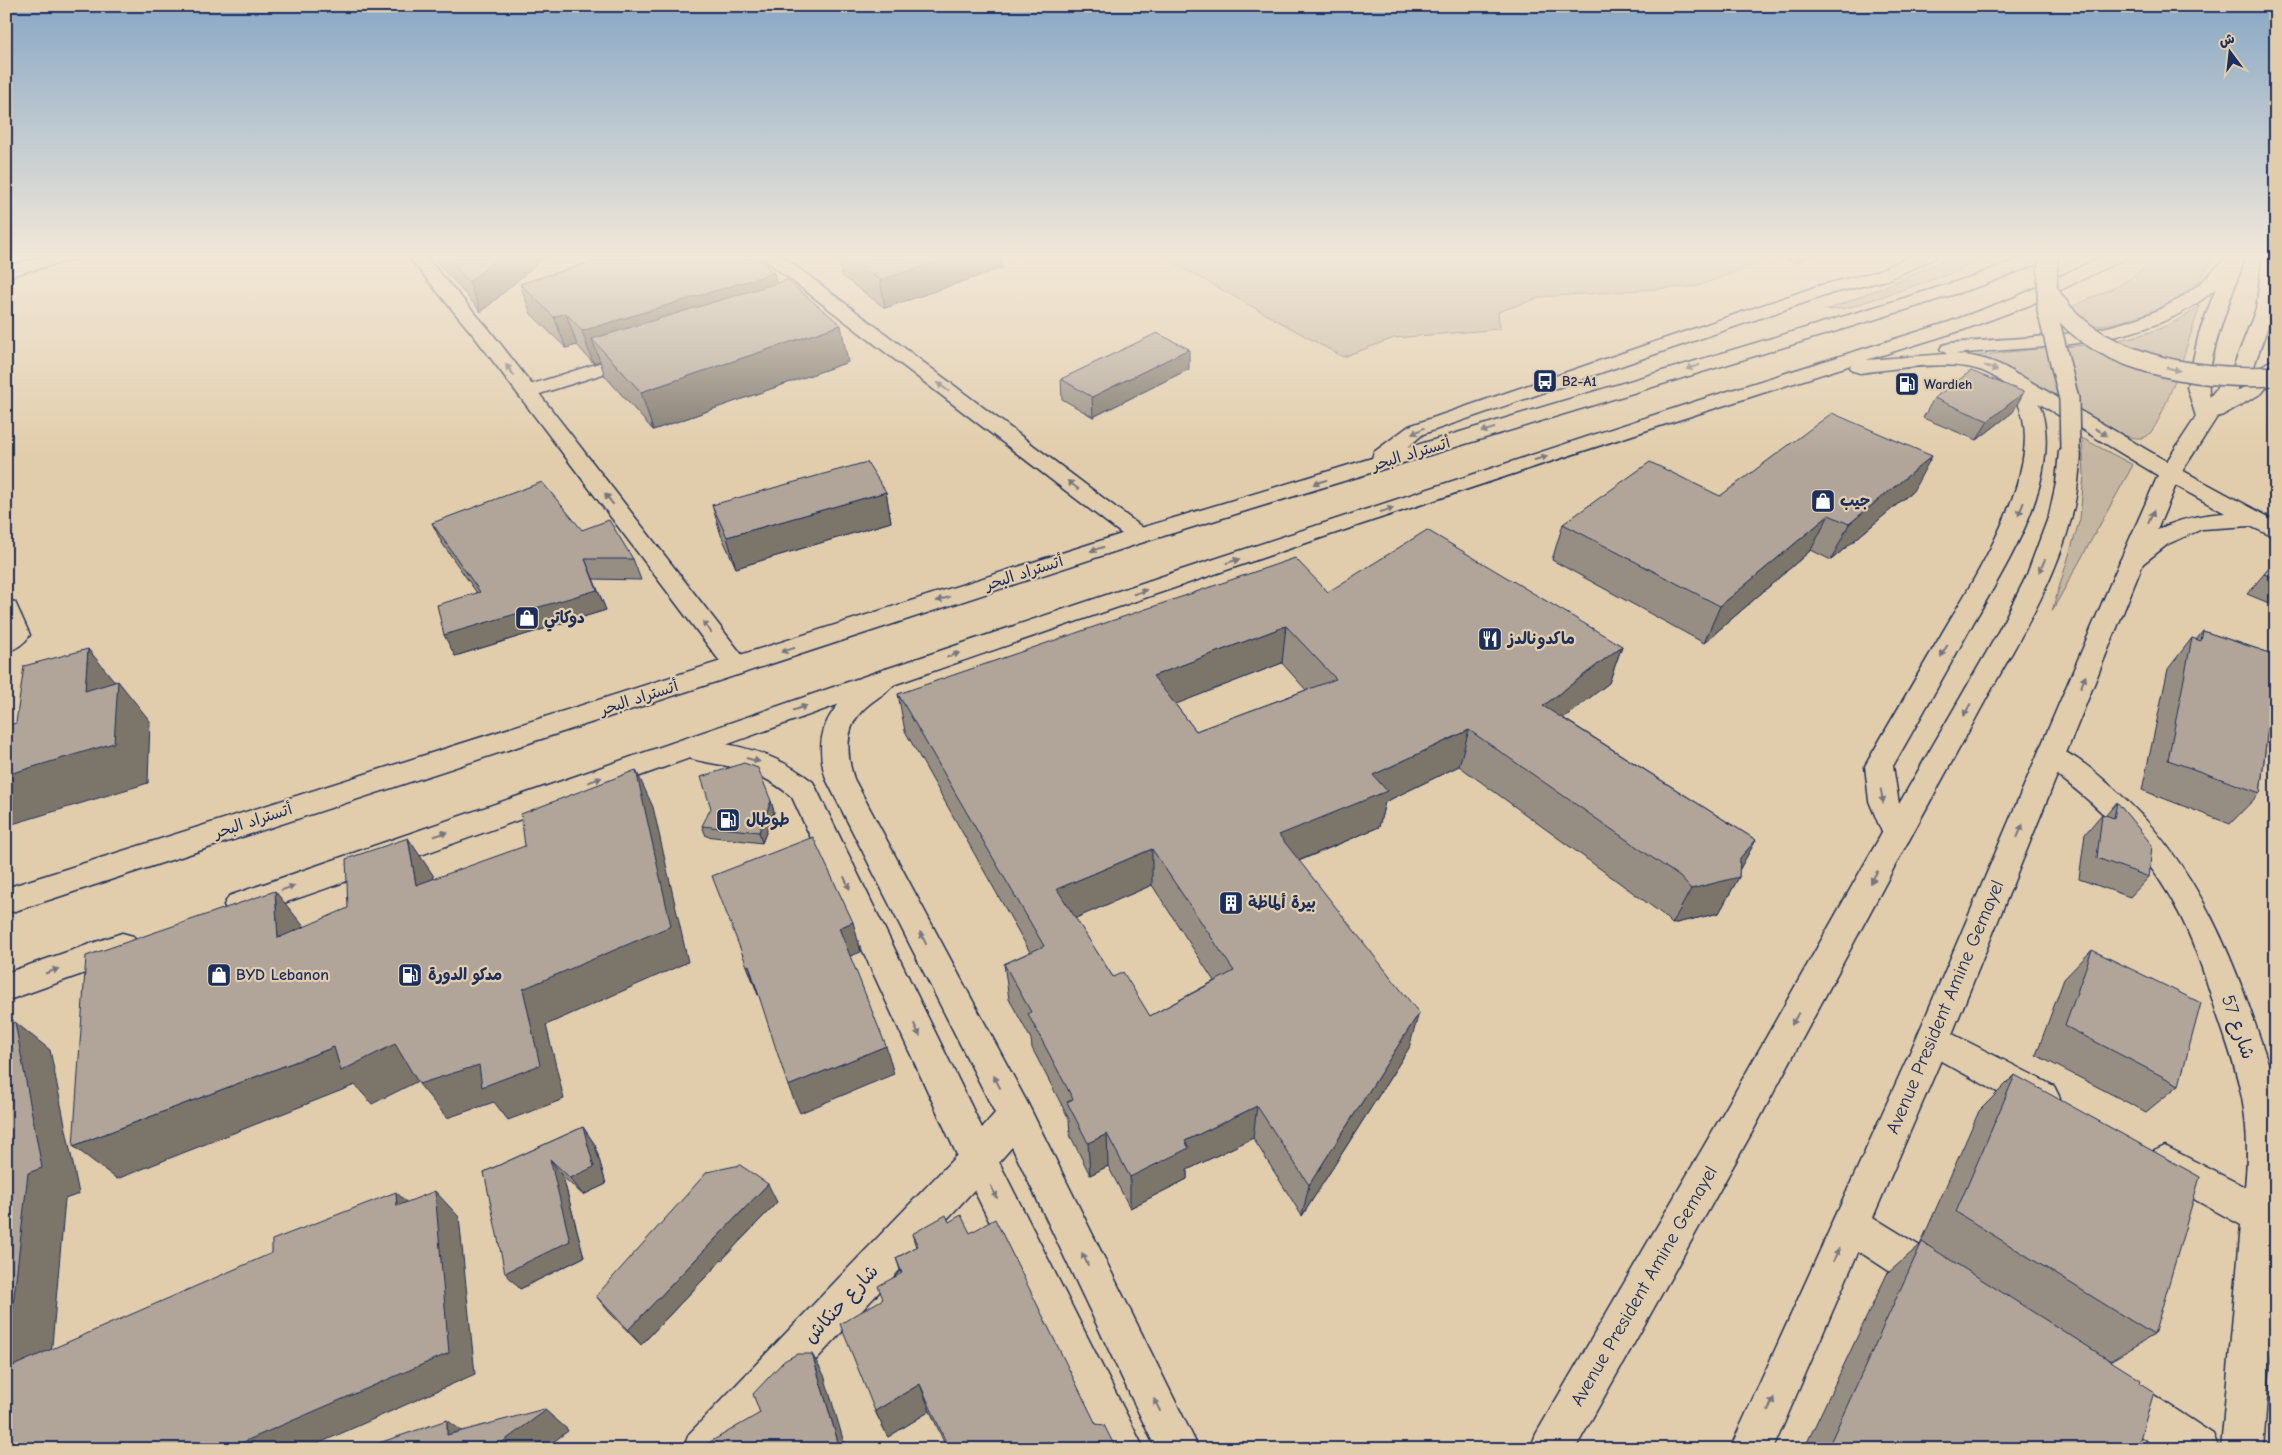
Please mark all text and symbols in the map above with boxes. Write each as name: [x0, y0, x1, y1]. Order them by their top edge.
north arrow: [2204, 28, 2254, 78]
text: ش: [2217, 30, 2236, 50]
one-way arrow: [1685, 363, 1700, 371]
one-way arrow: [504, 364, 515, 377]
one-way arrow: [1984, 365, 1999, 372]
one-way arrow: [2166, 365, 2181, 373]
bus stop icon: B2-A1: [1532, 368, 1558, 394]
fuel station icon: Wardieh: [1894, 371, 1920, 397]
place label: B2-A1: [1562, 373, 1597, 390]
place label: Wardieh: [1924, 376, 1972, 393]
one-way arrow: [936, 382, 950, 392]
one-way arrow: [1410, 427, 1425, 435]
one-way arrow: [1480, 427, 1495, 435]
one-way arrow: [2095, 428, 2108, 437]
street label: أتستراد البحر: [1368, 434, 1453, 475]
one-way arrow: [1534, 454, 1549, 461]
one-way arrow: [1312, 479, 1327, 487]
one-way arrow: [1066, 480, 1080, 490]
shop icon: جيب: [1810, 488, 1836, 514]
one-way arrow: [603, 492, 614, 505]
place label: جيب: [1840, 492, 1870, 510]
one-way arrow: [2017, 502, 2025, 517]
one-way arrow: [1380, 505, 1395, 513]
one-way arrow: [2148, 510, 2156, 524]
one-way arrow: [1090, 546, 1105, 554]
street label: أتستراد البحر: [981, 552, 1065, 595]
one-way arrow: [1226, 556, 1241, 564]
one-way arrow: [2037, 559, 2045, 573]
one-way arrow: [1133, 588, 1148, 595]
one-way arrow: [935, 596, 950, 604]
shop icon: دوكاتي: [514, 605, 540, 631]
place label: دوكاتي: [544, 609, 585, 632]
one-way arrow: [702, 621, 713, 634]
restaurant icon: ماكدونالدز: [1477, 626, 1503, 652]
place label: ماكدونالدز: [1506, 630, 1575, 650]
one-way arrow: [1939, 645, 1948, 658]
one-way arrow: [780, 646, 795, 654]
one-way arrow: [946, 651, 961, 659]
one-way arrow: [2079, 674, 2087, 689]
street label: أتستراد البحر: [596, 677, 680, 720]
one-way arrow: [1963, 702, 1971, 717]
one-way arrow: [792, 704, 807, 712]
one-way arrow: [745, 756, 760, 764]
one-way arrow: [587, 776, 602, 783]
one-way arrow: [1878, 789, 1886, 805]
street label: أتستراد البحر: [210, 800, 294, 843]
fuel station icon: طوطال: [715, 807, 741, 833]
place label: طوطال: [746, 811, 790, 830]
one-way arrow: [2017, 824, 2024, 839]
one-way arrow: [434, 830, 449, 837]
one-way arrow: [1870, 870, 1878, 884]
one-way arrow: [843, 876, 851, 890]
street label: Avenue President Amine Gemayel: [1881, 877, 2009, 1137]
one-way arrow: [281, 884, 296, 892]
building icon: بيرة ألماظة: [1218, 890, 1244, 916]
place label: بيرة ألماظة: [1248, 892, 1316, 912]
one-way arrow: [919, 931, 927, 945]
shop icon: BYD Lebanon: [206, 962, 232, 988]
fuel station icon: مدكو الدورة: [397, 962, 423, 988]
place label: BYD Lebanon: [236, 966, 329, 984]
place label: مدكو الدورة: [428, 966, 502, 986]
one-way arrow: [45, 967, 60, 975]
street label: شارع 57: [2215, 992, 2259, 1063]
one-way arrow: [1791, 1012, 1799, 1027]
one-way arrow: [913, 1023, 921, 1037]
one-way arrow: [993, 1075, 1001, 1090]
street label: Avenue President Amine Gemayel: [1566, 1162, 1722, 1410]
one-way arrow: [990, 1185, 998, 1199]
one-way arrow: [1833, 1248, 1841, 1262]
one-way arrow: [1081, 1252, 1089, 1266]
street label: شارع حنكاش: [799, 1260, 884, 1349]
one-way arrow: [1767, 1397, 1775, 1411]
one-way arrow: [1153, 1398, 1161, 1412]

